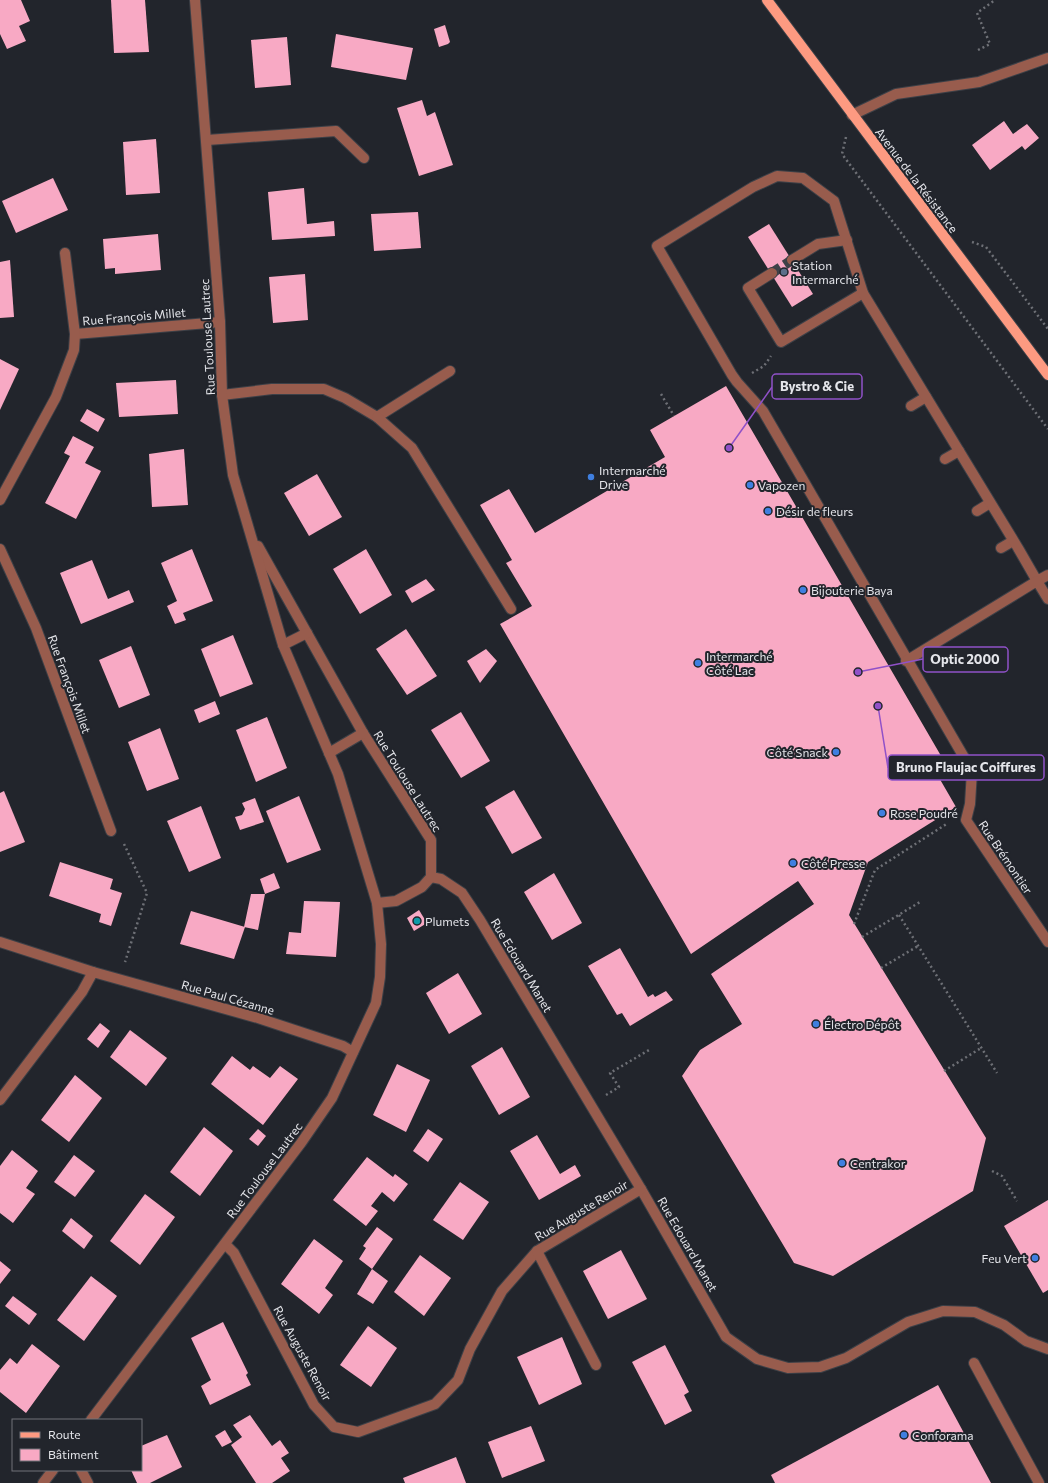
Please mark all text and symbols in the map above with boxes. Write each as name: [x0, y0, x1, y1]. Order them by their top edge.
street label: Avenue de la Résistance: [873, 125, 961, 235]
place label: Station Intermarché: [792, 258, 859, 286]
marker: Station Intermarché: [779, 267, 789, 277]
street label: Rue Toulouse Lautrec: [197, 278, 217, 396]
street label: Rue François Millet: [82, 305, 186, 327]
callout: Bystro & Cie: [772, 374, 862, 399]
text: Bystro & Cie: [780, 378, 854, 394]
place label: Intermarché Drive: [599, 463, 666, 491]
marker: Intermarché Drive: [586, 472, 596, 482]
place label: Vapozen: [758, 478, 805, 492]
marker: Vapozen: [745, 480, 755, 490]
place label: Désir de fleurs: [776, 504, 853, 518]
marker: Désir de fleurs: [763, 506, 773, 516]
place label: Bijouterie Baya: [811, 583, 893, 597]
marker: Bijouterie Baya: [798, 585, 808, 595]
street label: Rue François Millet: [46, 633, 94, 735]
callout: Optic 2000: [923, 647, 1008, 672]
place label: Intermarché Côté Lac: [706, 649, 773, 677]
text: Optic 2000: [930, 651, 1000, 667]
marker: Intermarché Côté Lac: [693, 658, 703, 668]
street label: Rue Toulouse Lautrec: [371, 728, 445, 834]
place label: Côté Snack: [767, 745, 828, 759]
marker: Côté Snack: [831, 747, 841, 757]
callout: Bruno Flaujac Coiffures: [888, 755, 1044, 780]
text: Bruno Flaujac Coiffures: [896, 759, 1036, 775]
place label: Rose Poudré: [890, 806, 958, 820]
marker: Rose Poudré: [877, 808, 887, 818]
street label: Rue Brémontier: [976, 818, 1036, 897]
place label: Côté Presse: [801, 856, 865, 870]
marker: Côté Presse: [788, 858, 798, 868]
place label: Plumets: [425, 914, 469, 928]
marker: Plumets: [412, 916, 422, 926]
street label: Rue Edouard Manet: [488, 916, 556, 1015]
street label: Rue Paul Cézanne: [180, 977, 276, 1017]
place label: Électro Dépôt: [824, 1017, 900, 1031]
marker: Électro Dépôt: [811, 1019, 821, 1029]
street label: Rue Toulouse Lautrec: [223, 1119, 305, 1221]
place label: Centrakor: [850, 1156, 906, 1170]
marker: Centrakor: [837, 1158, 847, 1168]
street label: Rue Auguste Renoir: [532, 1177, 630, 1243]
street label: Rue Edouard Manet: [655, 1194, 721, 1294]
place label: Feu Vert: [982, 1251, 1027, 1265]
marker: Feu Vert: [1030, 1253, 1040, 1263]
street label: Rue Auguste Renoir: [271, 1303, 335, 1403]
legend: [12, 1419, 142, 1471]
text: Route: [48, 1427, 81, 1441]
place label: Conforama: [912, 1428, 974, 1442]
marker: Conforama: [899, 1430, 909, 1440]
text: Bâtiment: [48, 1447, 99, 1461]

